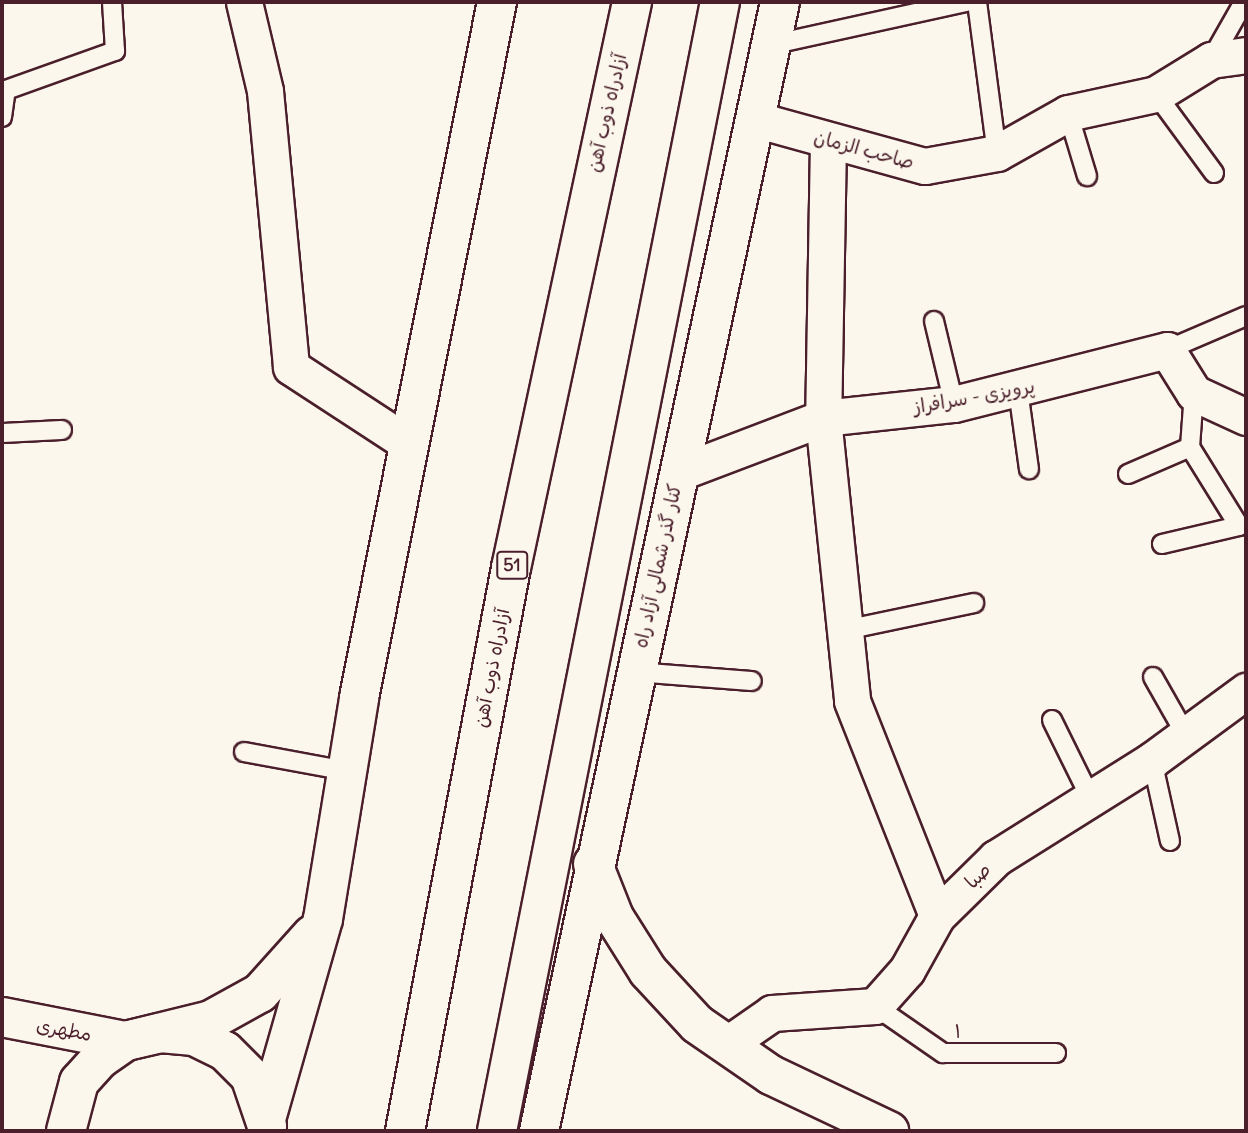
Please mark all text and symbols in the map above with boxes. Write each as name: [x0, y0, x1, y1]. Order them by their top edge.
street label: آزادراه ذوب آهن: [582, 52, 632, 174]
street label: صاحب الزمان: [812, 126, 916, 174]
street label: پرویزی - سرافراز: [911, 375, 1037, 419]
street label: کنار گذر شمالی آزاد راه: [629, 482, 687, 650]
road number: 51: [496, 550, 528, 580]
street label: آزادراه ذوب آهن: [469, 607, 515, 729]
street label: صبا: [960, 858, 996, 894]
street label: مطهری: [35, 1014, 93, 1046]
street label: ۱: [955, 1021, 961, 1043]

